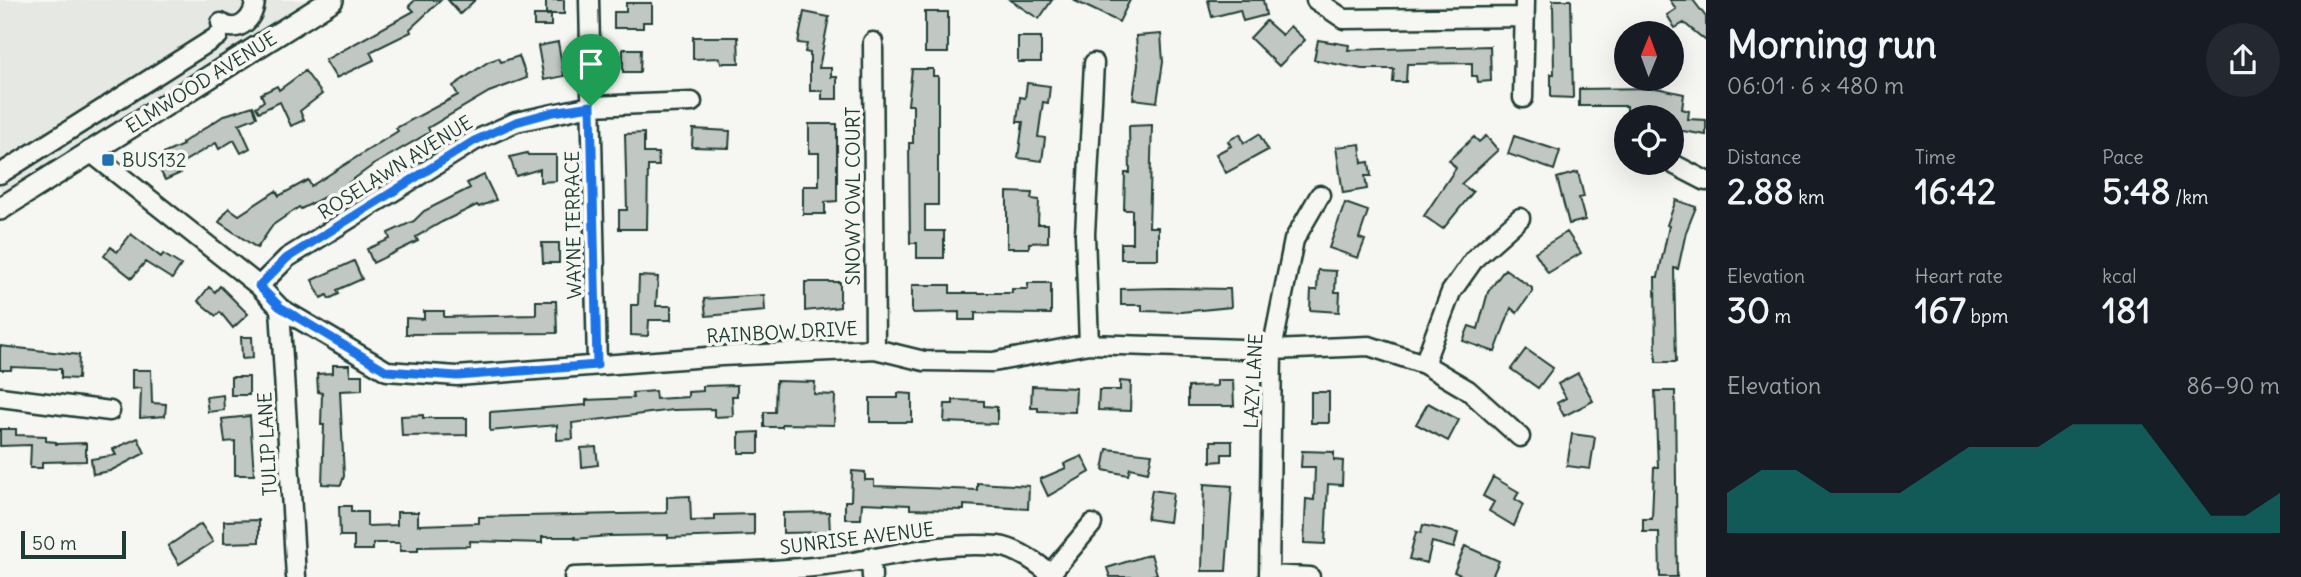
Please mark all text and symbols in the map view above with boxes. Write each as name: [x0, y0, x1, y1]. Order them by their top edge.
north arrow: [1614, 21, 1684, 91]
map controls: [1614, 21, 1684, 175]
text: Morning run: [1727, 21, 1937, 68]
button: share: [2206, 23, 2280, 97]
street label: ELMWOOD AVENUE: [121, 26, 281, 138]
pin: [561, 34, 621, 106]
icon: arrive: [572, 45, 610, 83]
text: 06:01 · 6 × 480 m: [1727, 71, 1904, 100]
button: locate: [1614, 105, 1684, 175]
street label: SNOWY OWL COURT: [841, 107, 865, 285]
street label: ROSELAWN AVENUE: [313, 110, 477, 224]
text: Distance: [1727, 145, 1801, 169]
text: Time: [1915, 145, 1956, 169]
text: Pace: [2102, 145, 2144, 169]
place label: BUS132: [122, 148, 186, 172]
street label: WAYNE TERRACE: [560, 151, 586, 299]
marker: BUS132: [100, 152, 116, 168]
text: 2.88: [1727, 169, 1794, 213]
text: 16:42: [1915, 169, 1996, 213]
text: 5:48: [2102, 169, 2171, 213]
text: km: [1794, 185, 1825, 209]
text: /km: [2171, 185, 2209, 209]
text: Elevation: [1727, 264, 1805, 288]
text: Heart rate: [1915, 264, 2003, 288]
text: kcal: [2102, 264, 2137, 288]
text: 30: [1727, 288, 1770, 332]
text: 167: [1915, 288, 1966, 332]
text: 181: [2102, 288, 2150, 332]
text: m: [1770, 304, 1791, 328]
text: bpm: [1966, 304, 2008, 328]
street label: RAINBOW DRIVE: [706, 316, 858, 348]
street label: LAZY LANE: [1239, 333, 1267, 429]
text: Elevation: [1727, 371, 1821, 400]
text: 86–90 m: [2186, 371, 2280, 400]
street label: TULIP LANE: [252, 391, 282, 497]
street label: SUNRISE AVENUE: [778, 517, 936, 559]
scale bar: [21, 528, 126, 560]
text: 50 m: [32, 531, 77, 555]

